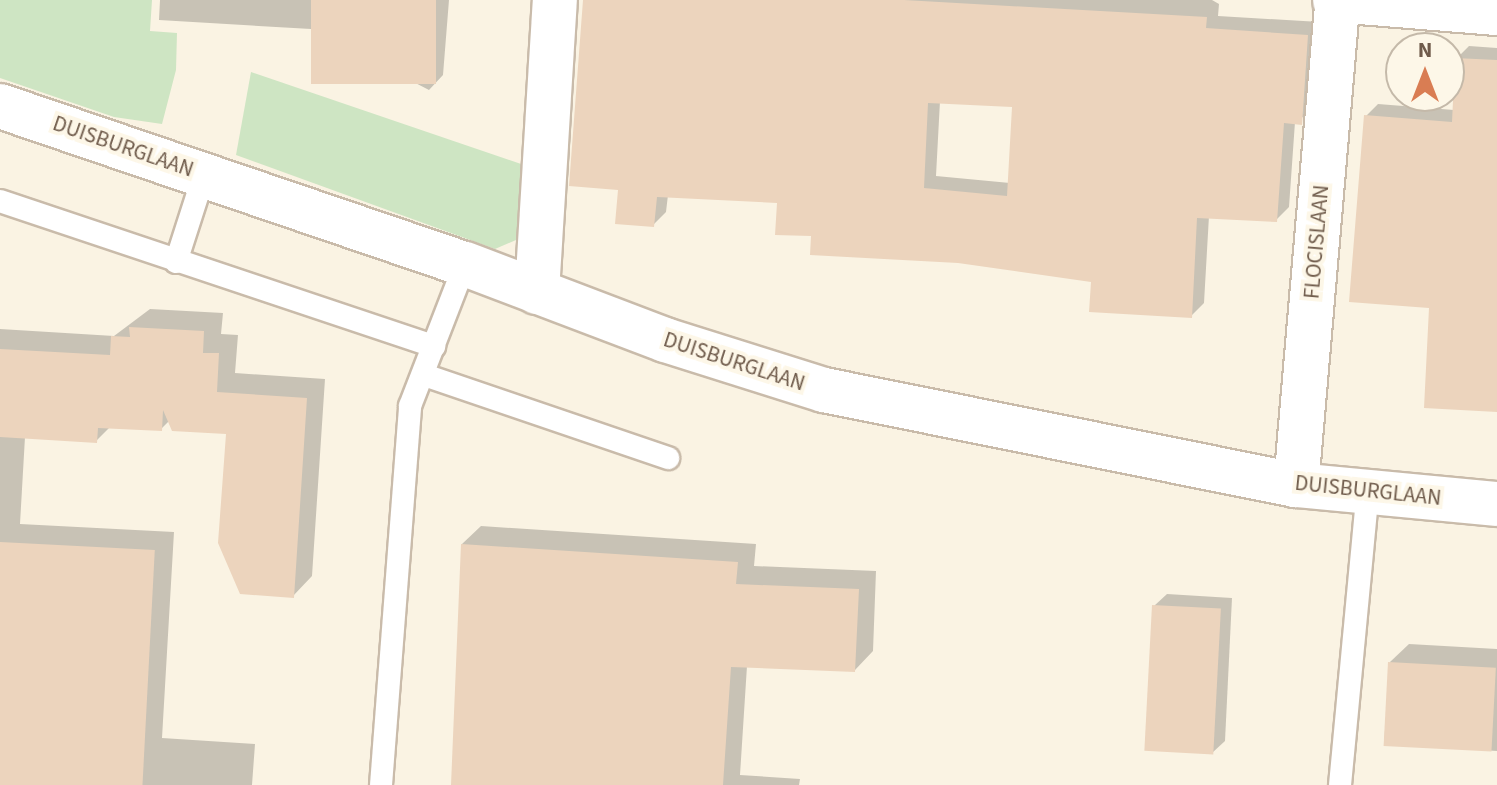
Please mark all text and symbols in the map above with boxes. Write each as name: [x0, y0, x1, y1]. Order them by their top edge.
north arrow: [1385, 32, 1465, 112]
text: N: [1418, 34, 1432, 66]
street label: DUISBURGLAAN: [49, 111, 197, 183]
street label: FLOCISLAAN: [1299, 184, 1335, 300]
street label: DUISBURGLAAN: [660, 327, 808, 397]
street label: DUISBURGLAAN: [1293, 470, 1443, 512]

